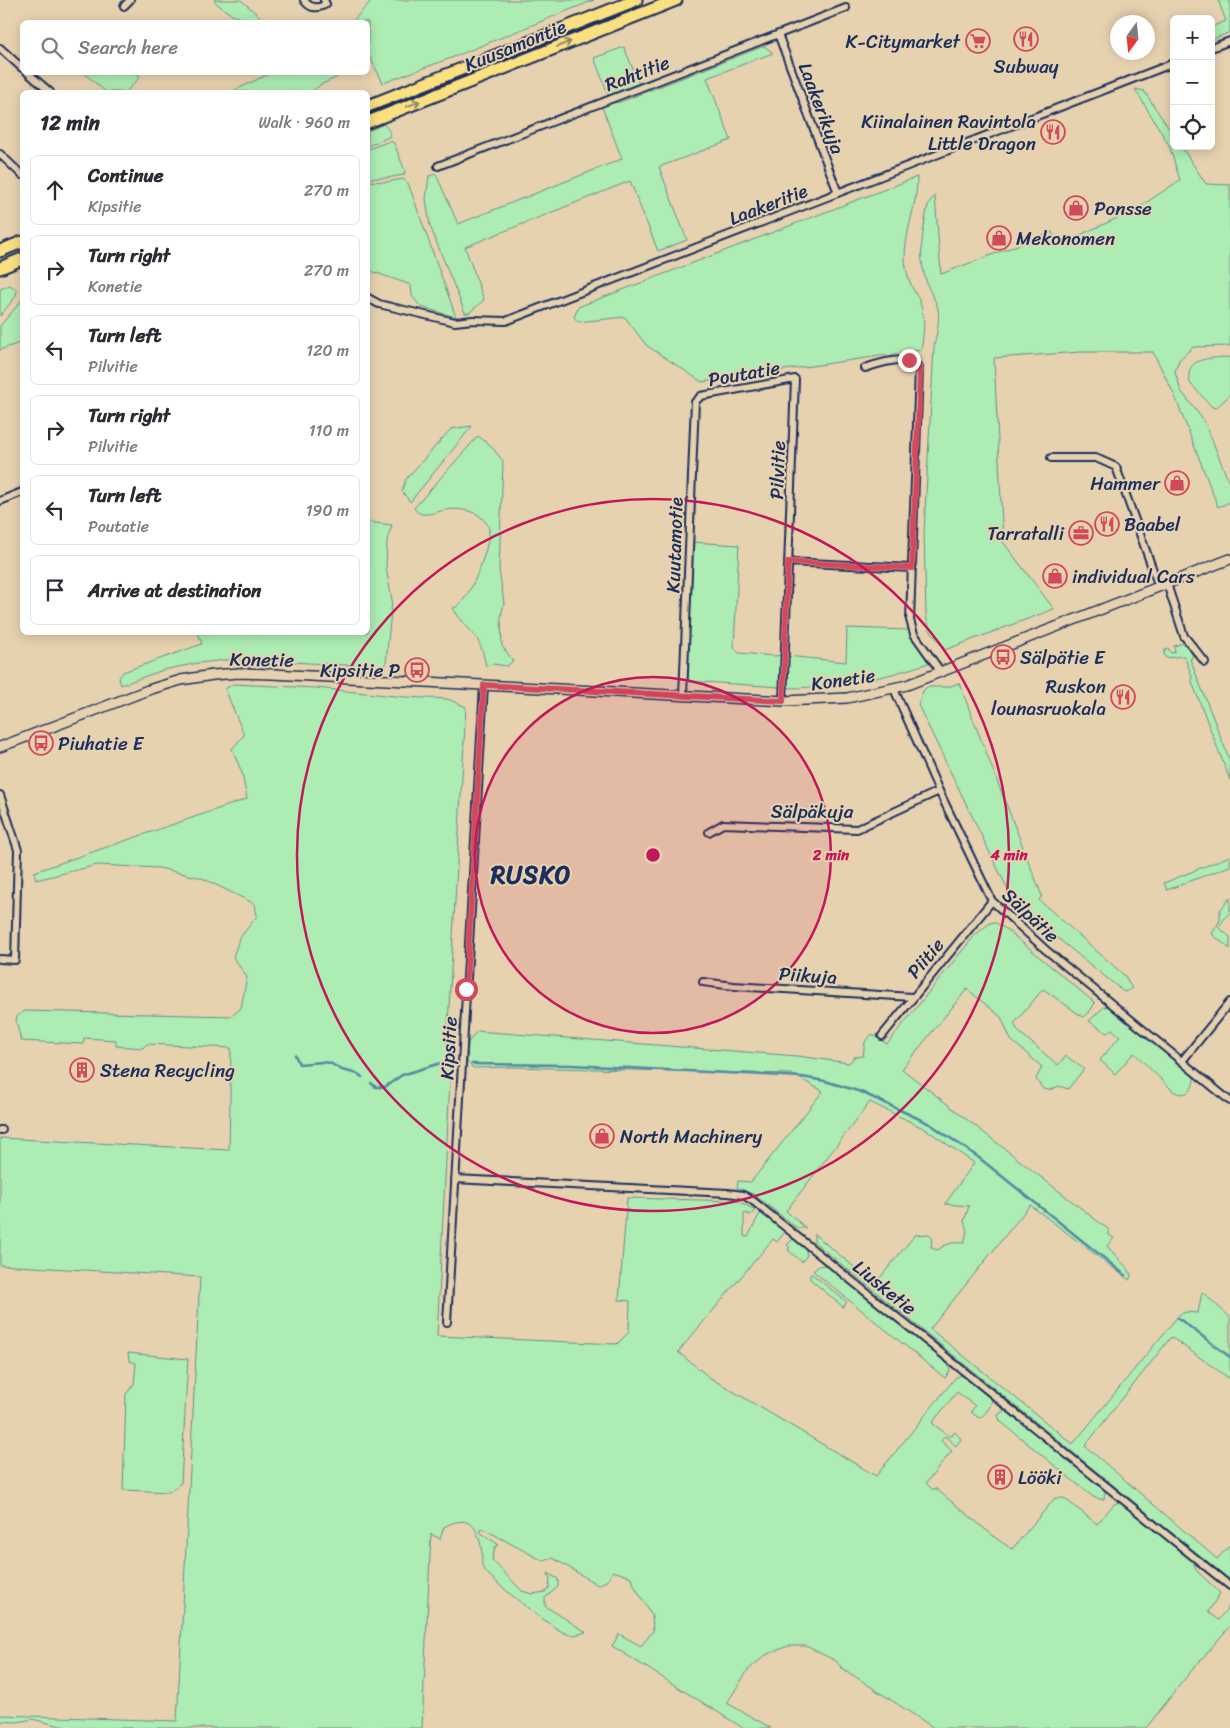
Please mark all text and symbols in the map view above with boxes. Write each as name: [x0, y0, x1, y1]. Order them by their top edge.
street label: Kuusamontie: [459, 10, 571, 81]
north arrow: [1110, 15, 1155, 60]
map controls: [1170, 15, 1215, 150]
button: +: [1170, 15, 1215, 60]
search box: [20, 20, 370, 75]
place label: K-Citymarket: [846, 25, 961, 58]
restaurant icon: Subway: [1013, 26, 1039, 52]
supermarket icon: K-Citymarket: [965, 28, 991, 54]
text: Search here: [78, 31, 178, 64]
icon: search: [38, 34, 66, 62]
one-way arrow: [556, 39, 571, 49]
street label: Rahtitie: [600, 46, 675, 101]
place label: Subway: [994, 50, 1059, 83]
street label: Laakerikuja: [789, 57, 854, 159]
button: −: [1170, 60, 1215, 105]
one-way arrow: [405, 99, 420, 108]
text: 12 min: [40, 104, 100, 142]
place label: Kiinalainen Ravintola Little Dragon: [861, 105, 1036, 160]
button: locate: [1170, 105, 1215, 150]
text: Walk · 960 m: [258, 108, 350, 137]
restaurant icon: Kiinalainen Ravintola Little Dragon: [1040, 119, 1066, 145]
text: Continue: [88, 159, 164, 192]
street label: Laakeritie: [724, 174, 812, 235]
icon: ahead: [41, 176, 69, 204]
text: 270 m: [304, 176, 349, 205]
text: Kipsitie: [88, 192, 141, 221]
place label: Ponsse: [1094, 192, 1152, 225]
shop icon: Ponsse: [1063, 195, 1089, 221]
place label: Mekonomen: [1016, 222, 1115, 255]
shop icon: Mekonomen: [986, 225, 1012, 251]
text: Turn right: [88, 239, 170, 272]
icon: right: [41, 256, 69, 284]
text: 270 m: [304, 256, 349, 285]
text: Konetie: [88, 272, 142, 301]
text: Turn left: [88, 319, 161, 352]
icon: left: [41, 336, 69, 364]
text: 120 m: [306, 336, 349, 365]
route end: [898, 349, 921, 372]
street label: Poutatie: [706, 351, 783, 396]
text: Pilvitie: [88, 352, 138, 381]
text: Turn right: [88, 399, 170, 432]
icon: right: [41, 416, 69, 444]
text: 110 m: [309, 416, 349, 445]
text: Pilvitie: [88, 432, 138, 461]
street label: Pilvitie: [760, 440, 795, 500]
place label: Hammer: [1090, 467, 1161, 500]
shop icon: Hammer: [1164, 470, 1190, 496]
text: Turn left: [88, 479, 161, 512]
icon: left: [41, 496, 69, 524]
text: 190 m: [306, 496, 349, 525]
street label: Kuutamotie: [656, 496, 693, 594]
place label: Baabel: [1124, 508, 1181, 541]
restaurant icon: Baabel: [1094, 511, 1120, 537]
text: Poutatie: [88, 512, 149, 541]
place label: Tarratalli: [987, 517, 1065, 550]
office icon: Tarratalli: [1068, 520, 1094, 546]
place label: individual Cars: [1072, 560, 1195, 593]
shop icon: individual Cars: [1042, 563, 1068, 589]
text: Arrive at destination: [88, 574, 261, 607]
icon: arrive: [41, 576, 69, 604]
place label: Sälpätie E: [1020, 641, 1106, 674]
street label: Konetie: [229, 642, 295, 677]
bus stop icon: Sälpätie E: [990, 644, 1016, 670]
place label: Kipsitie P: [320, 654, 400, 687]
bus stop icon: Kipsitie P: [404, 657, 430, 683]
street label: Konetie: [809, 659, 878, 700]
place label: Ruskon lounasruokala: [991, 670, 1106, 725]
restaurant icon: Ruskon lounasruokala: [1110, 684, 1136, 710]
place label: Piuhatie E: [58, 727, 145, 760]
bus stop icon: Piuhatie E: [28, 730, 54, 756]
street label: Sälpäkuja: [771, 795, 854, 828]
text: 2 min: [812, 842, 850, 868]
text: 4 min: [989, 842, 1028, 868]
centre of rings: [644, 846, 662, 864]
district label: RUSKO: [490, 854, 571, 896]
street label: Sälpätie: [994, 880, 1067, 951]
street label: Piitie: [898, 930, 953, 986]
street label: Piikuja: [778, 957, 839, 994]
route start: [455, 978, 478, 1001]
street label: Kipsitie: [430, 1015, 467, 1081]
place label: Stena Recycling: [100, 1054, 235, 1087]
building icon: Stena Recycling: [69, 1057, 95, 1083]
place label: North Machinery: [620, 1120, 762, 1153]
shop icon: North Machinery: [589, 1123, 615, 1149]
street label: Liusketie: [845, 1251, 924, 1324]
place label: Lööki: [1018, 1461, 1062, 1494]
building icon: Lööki: [987, 1464, 1013, 1490]

